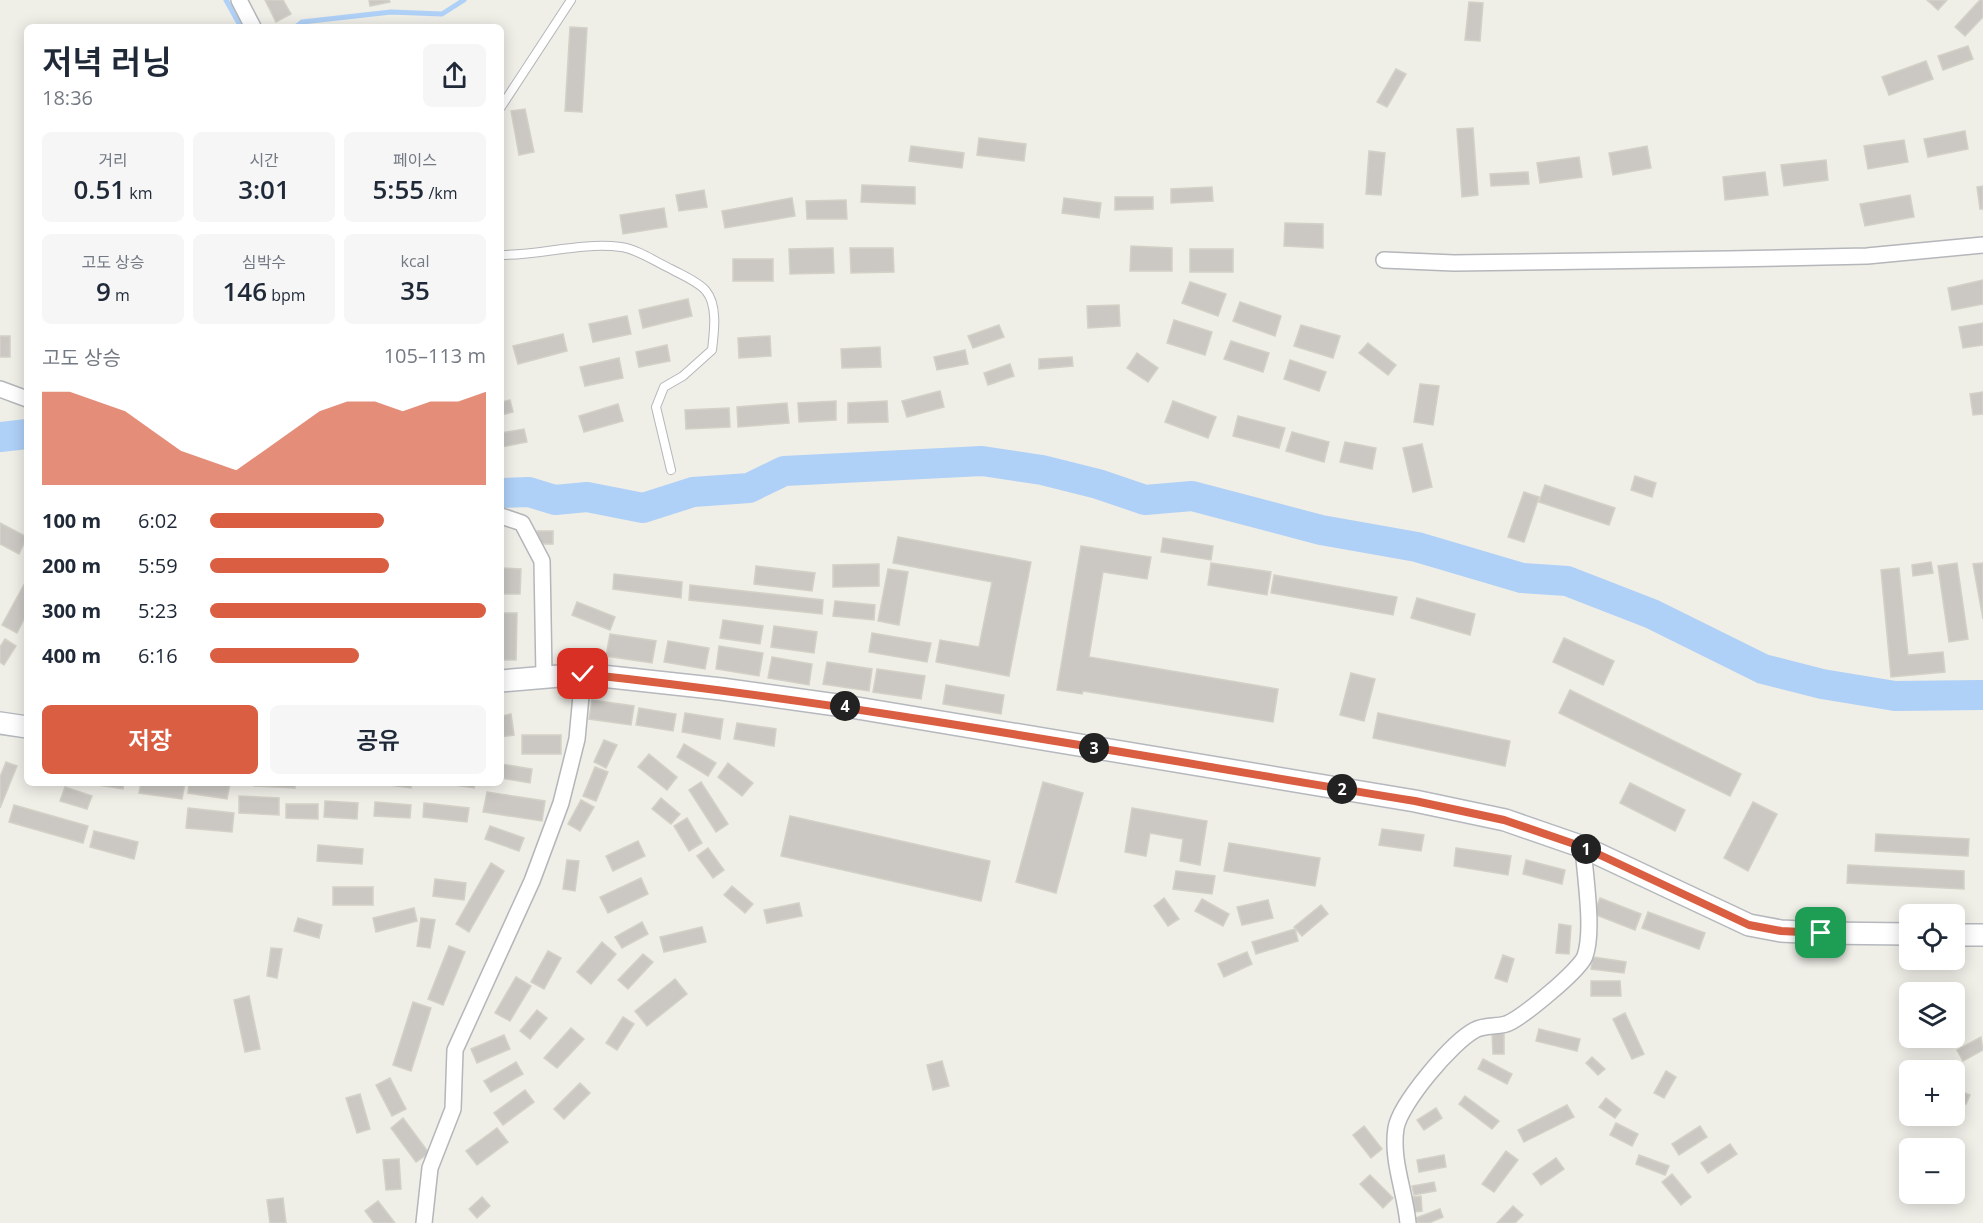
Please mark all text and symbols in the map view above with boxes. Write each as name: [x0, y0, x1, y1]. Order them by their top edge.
text: 저녁 러닝: [42, 39, 172, 84]
button: share: [423, 44, 486, 107]
text: 18:36: [42, 84, 93, 111]
text: 거리: [98, 149, 128, 171]
text: 시간: [249, 149, 279, 171]
text: 페이스: [393, 149, 437, 171]
text: 0.51: [73, 171, 125, 207]
text: 3:01: [238, 171, 290, 207]
text: 5:55: [373, 171, 424, 207]
text: km: [125, 182, 153, 204]
text: /km: [424, 182, 457, 204]
text: kcal: [401, 250, 430, 272]
text: 고도 상승: [81, 251, 145, 273]
text: 심박수: [242, 251, 286, 273]
text: 35: [400, 272, 430, 308]
text: 9: [96, 273, 111, 309]
text: 146: [222, 273, 267, 309]
text: m: [111, 284, 130, 306]
text: bpm: [267, 284, 306, 306]
text: 105–113 m: [384, 342, 486, 369]
text: 고도 상승: [42, 344, 121, 371]
text: 100 m: [42, 507, 101, 534]
text: 6:02: [138, 507, 178, 534]
text: 200 m: [42, 552, 101, 579]
text: 5:59: [138, 552, 178, 579]
text: 300 m: [42, 597, 101, 624]
text: 5:23: [138, 597, 178, 624]
text: 400 m: [42, 642, 101, 669]
text: 6:16: [138, 642, 178, 669]
pin: [557, 648, 608, 699]
icon: check: [566, 657, 599, 690]
pin: 4: [830, 691, 860, 721]
text: 4: [840, 695, 850, 717]
button: 저장: [42, 705, 258, 774]
button: 공유: [270, 705, 486, 774]
pin: 3: [1079, 733, 1109, 763]
text: 3: [1089, 737, 1099, 759]
pin: 2: [1327, 774, 1357, 804]
text: 2: [1337, 778, 1347, 800]
pin: 1: [1571, 834, 1601, 864]
text: 1: [1581, 838, 1591, 860]
map controls: [1899, 904, 1965, 1204]
button: locate: [1899, 904, 1965, 970]
pin: [1795, 907, 1846, 958]
icon: arrive: [1804, 916, 1837, 949]
button: layers: [1899, 982, 1965, 1048]
button: +: [1899, 1060, 1965, 1126]
button: −: [1899, 1138, 1965, 1204]

